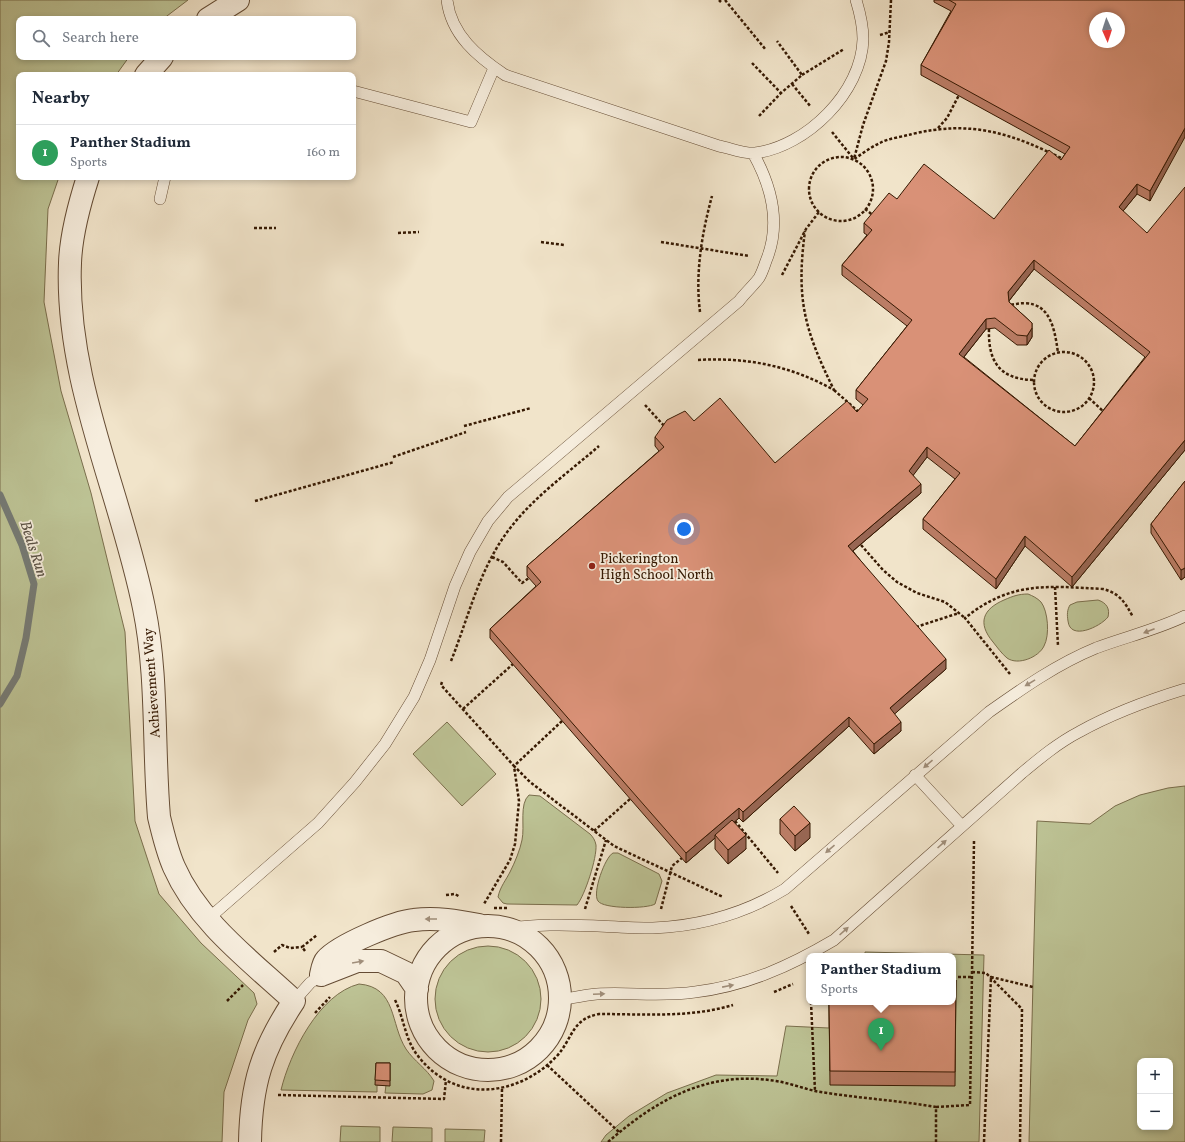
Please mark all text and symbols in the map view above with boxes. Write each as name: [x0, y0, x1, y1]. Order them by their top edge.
north arrow: [1089, 12, 1125, 48]
search box: [16, 16, 356, 60]
icon: search: [30, 27, 52, 49]
text: Search here: [62, 28, 139, 49]
text: Nearby: [32, 87, 90, 110]
text: Panther Stadium: [70, 133, 191, 154]
text: 1: [42, 144, 48, 162]
text: 160 m: [306, 144, 340, 162]
text: Sports: [70, 154, 107, 172]
water label: Beals Run: [14, 519, 52, 581]
your location: [674, 519, 694, 539]
place label: Pickerington High School North: [600, 550, 714, 585]
marker: Pickerington High School North: [587, 561, 597, 571]
street label: Achievement Way: [139, 627, 166, 739]
one-way arrow: [1142, 628, 1154, 634]
one-way arrow: [1025, 679, 1035, 687]
one-way arrow: [923, 759, 934, 768]
one-way arrow: [936, 840, 947, 849]
one-way arrow: [826, 844, 835, 853]
one-way arrow: [424, 916, 437, 922]
one-way arrow: [840, 927, 849, 936]
popup: [806, 953, 956, 1005]
one-way arrow: [352, 959, 364, 965]
text: Panther Stadium: [821, 960, 941, 981]
text: Sports: [821, 981, 858, 999]
one-way arrow: [722, 983, 734, 989]
one-way arrow: [593, 991, 605, 998]
pin: 1: [868, 1018, 894, 1051]
map controls: [1137, 1058, 1173, 1130]
button: +: [1137, 1058, 1173, 1094]
button: −: [1137, 1094, 1173, 1130]

